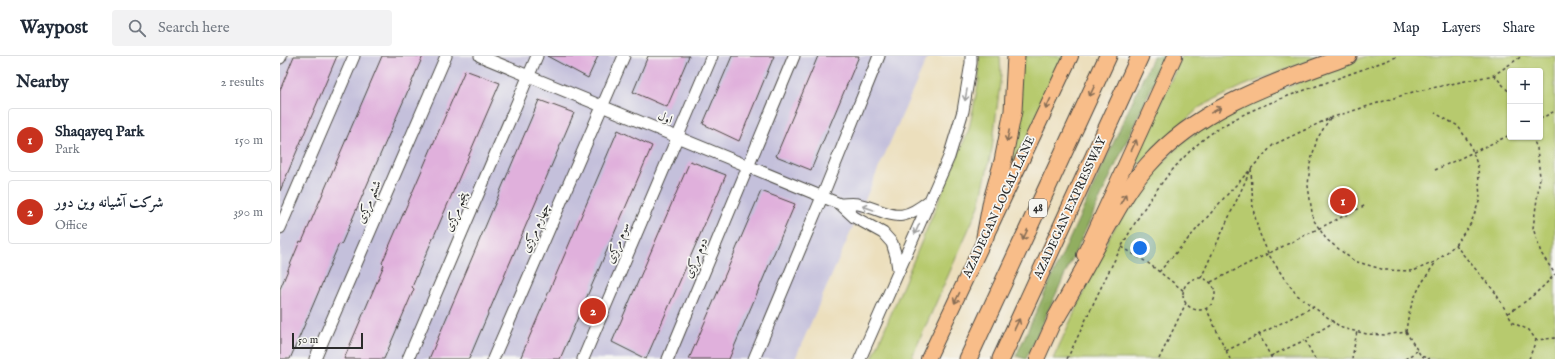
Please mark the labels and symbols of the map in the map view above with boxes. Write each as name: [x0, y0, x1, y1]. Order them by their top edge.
one-way arrow: [1088, 85, 1095, 97]
one-way arrow: [961, 88, 969, 101]
one-way arrow: [1044, 98, 1051, 110]
one-way arrow: [1210, 106, 1222, 114]
street label: اول: [655, 108, 675, 128]
one-way arrow: [1004, 130, 1012, 143]
street label: AZADEGAN LOCAL LANE: [959, 134, 1038, 281]
street label: AZADEGAN EXPRESSWAY: [1030, 134, 1110, 282]
one-way arrow: [1131, 139, 1138, 151]
street label: ششم مرکزی: [353, 178, 388, 227]
pin: 1: [1330, 186, 1356, 216]
street label: پنجم مرکزی: [441, 189, 474, 235]
one-way arrow: [1120, 193, 1128, 205]
road number: 48: [1029, 199, 1047, 217]
street label: چهارم مرکزی: [518, 201, 556, 256]
one-way arrow: [862, 204, 875, 211]
street label: سوم مرکزی: [603, 220, 636, 267]
one-way arrow: [913, 223, 920, 235]
one-way arrow: [1021, 229, 1029, 241]
street label: دوم مرکزی: [681, 235, 714, 282]
your location: [1130, 238, 1150, 258]
one-way arrow: [953, 291, 960, 303]
pin: 2: [580, 296, 606, 326]
one-way arrow: [1014, 318, 1021, 330]
scale bar: [292, 331, 363, 350]

